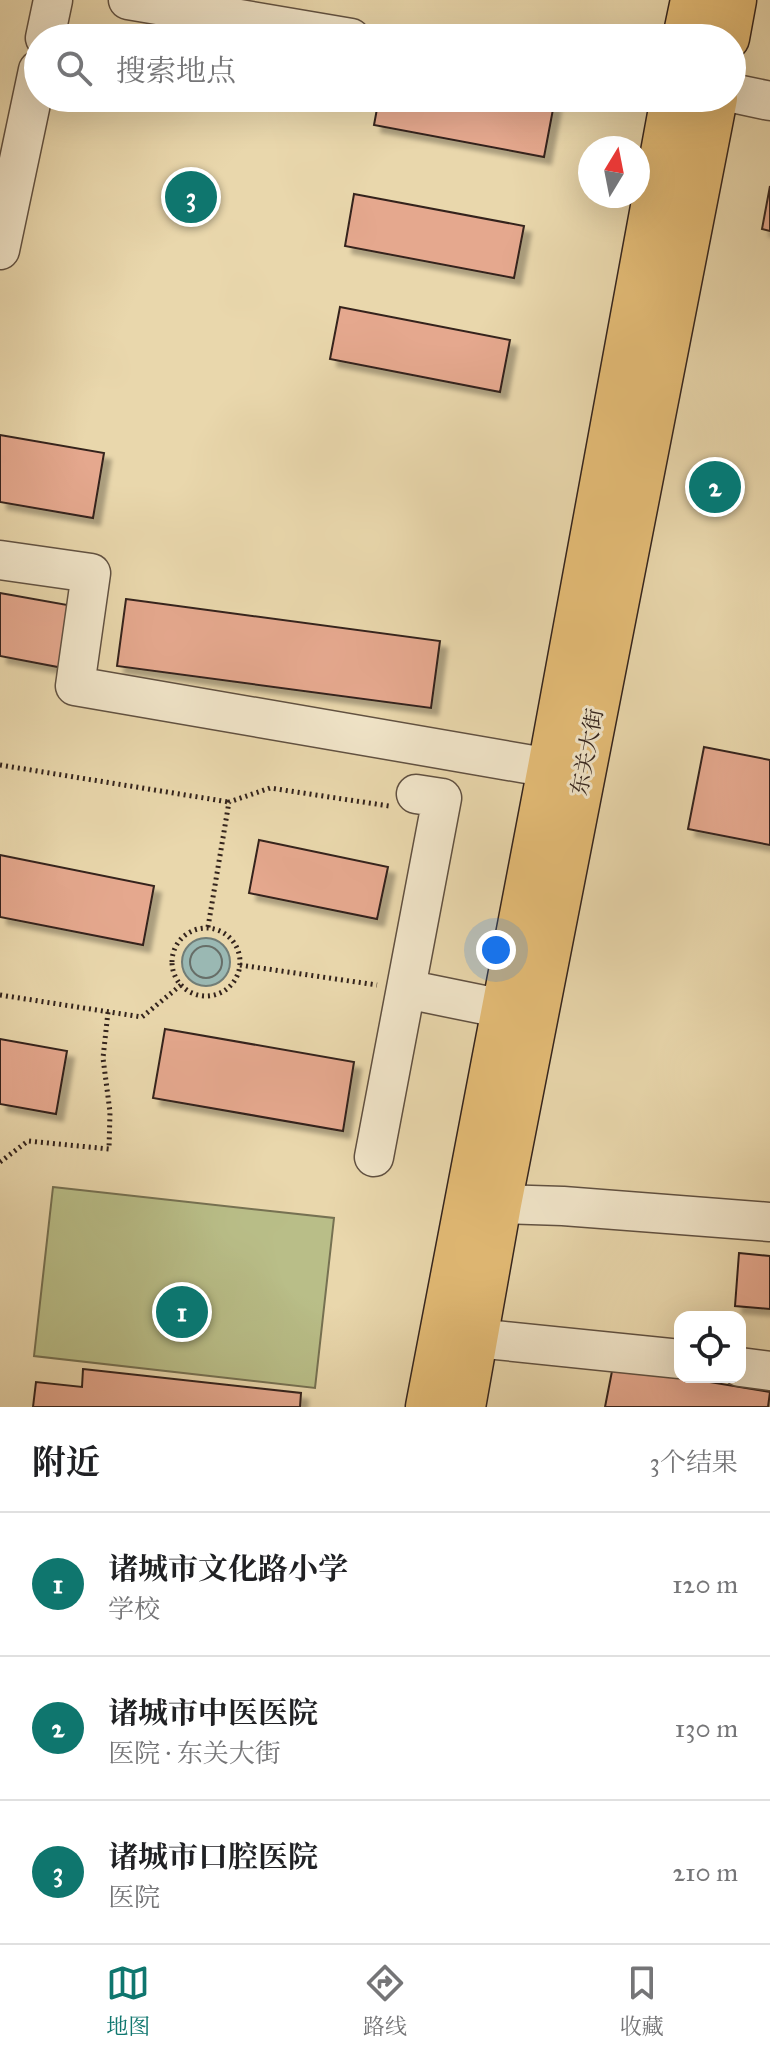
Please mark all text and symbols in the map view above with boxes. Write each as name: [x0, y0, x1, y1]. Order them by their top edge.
search box: [24, 24, 746, 112]
icon: search: [52, 46, 96, 90]
text: 搜索地点: [116, 53, 236, 89]
north arrow: [578, 136, 650, 208]
pin: 3: [165, 167, 217, 227]
pin: 2: [689, 457, 741, 517]
street label: 东关大街: [565, 706, 609, 798]
your location: [476, 930, 516, 970]
pin: 1: [156, 1282, 208, 1342]
map controls: [674, 1311, 746, 1383]
button: locate: [674, 1311, 746, 1383]
text: 附近: [32, 1442, 100, 1483]
text: 3个结果: [650, 1446, 738, 1478]
text: 诸城市文化路小学: [108, 1551, 348, 1587]
text: 1: [53, 1568, 63, 1600]
text: 120 m: [672, 1568, 738, 1600]
text: 学校: [108, 1593, 160, 1625]
text: 诸城市中医医院: [108, 1695, 318, 1731]
text: 2: [52, 1712, 64, 1744]
text: 130 m: [675, 1712, 738, 1744]
text: 医院 · 东关大街: [108, 1737, 281, 1769]
text: 诸城市口腔医院: [108, 1839, 318, 1875]
text: 3: [53, 1856, 63, 1888]
text: 210 m: [672, 1856, 738, 1888]
text: 医院: [108, 1881, 160, 1913]
tab: 地图: [106, 1961, 150, 2040]
tab: 路线: [363, 1961, 407, 2040]
tab: 收藏: [620, 1961, 664, 2040]

